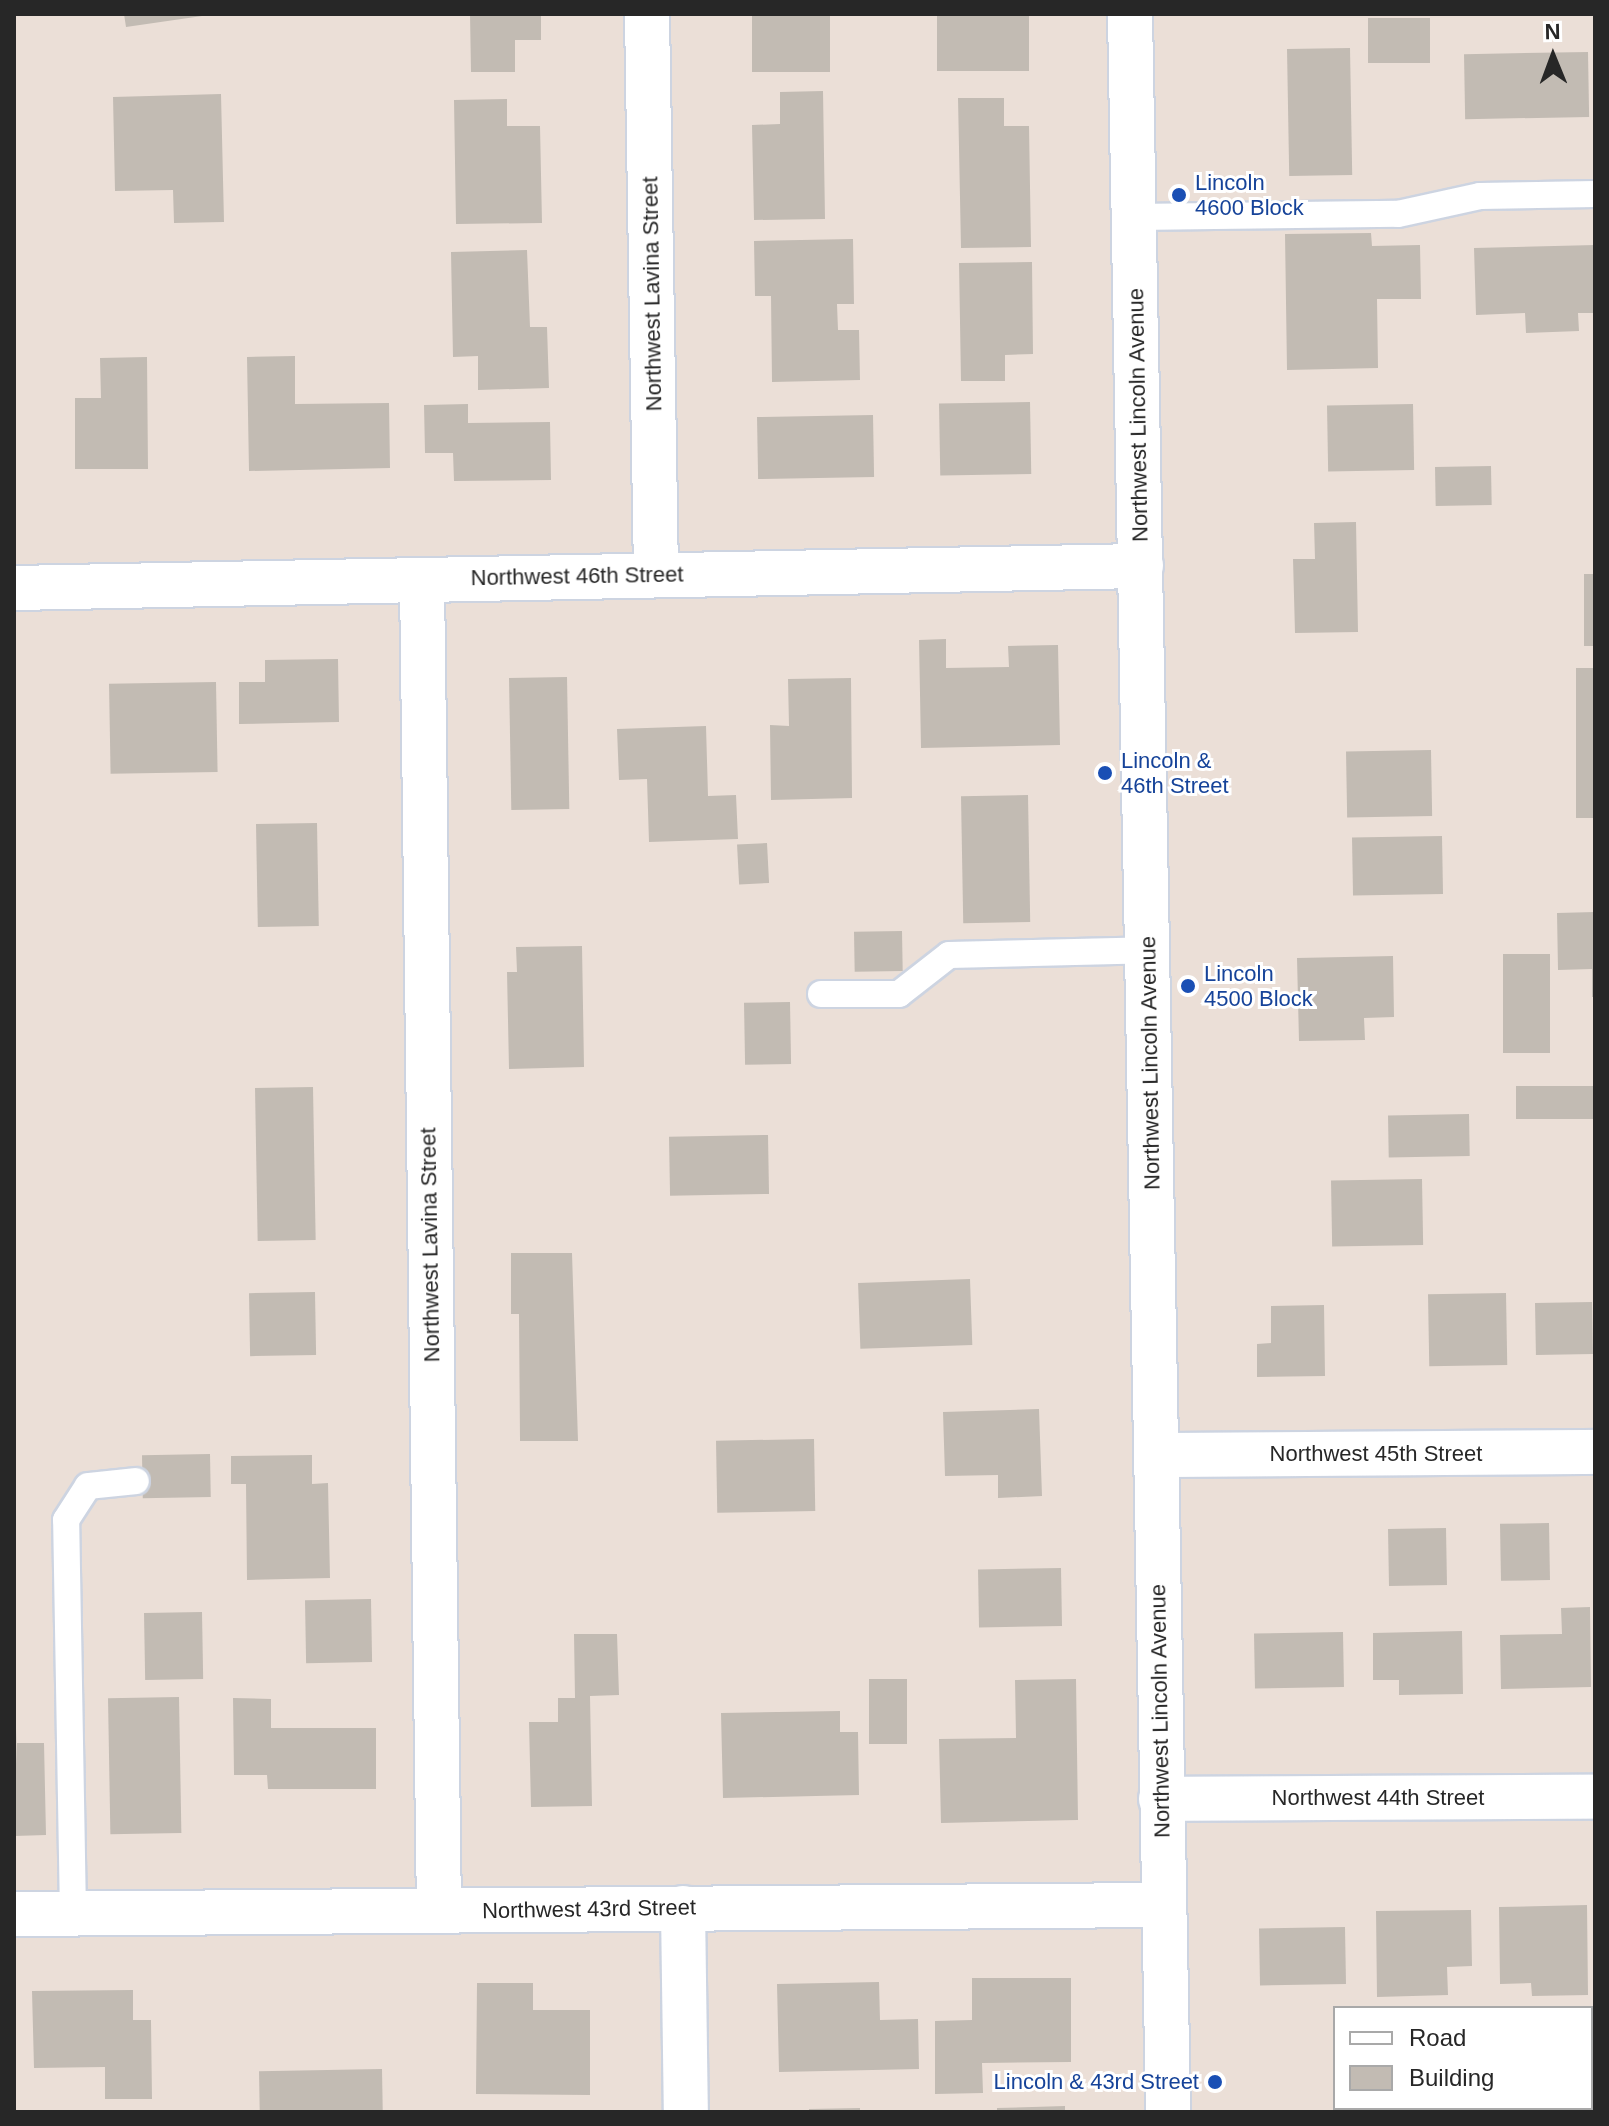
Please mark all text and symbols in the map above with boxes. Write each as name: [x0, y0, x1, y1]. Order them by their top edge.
north arrow: [1513, 16, 1593, 96]
text: N: [1544, 19, 1561, 44]
place label: Lincoln 4600 Block: [1195, 169, 1304, 220]
street label: Northwest Lavina Street: [637, 176, 667, 412]
marker: Lincoln 4600 Block: [1170, 186, 1188, 204]
street label: Northwest Lincoln Avenue: [1123, 287, 1153, 543]
street label: Northwest 46th Street: [470, 561, 684, 591]
place label: Lincoln & 46th Street: [1121, 747, 1229, 798]
marker: Lincoln & 46th Street: [1096, 764, 1114, 782]
street label: Northwest Lincoln Avenue: [1135, 935, 1165, 1191]
place label: Lincoln 4500 Block: [1204, 960, 1313, 1012]
marker: Lincoln 4500 Block: [1179, 977, 1197, 995]
street label: Northwest Lavina Street: [415, 1127, 445, 1363]
street label: Northwest 45th Street: [1270, 1441, 1482, 1467]
street label: Northwest Lincoln Avenue: [1145, 1583, 1175, 1839]
street label: Northwest 44th Street: [1272, 1785, 1484, 1811]
street label: Northwest 43rd Street: [482, 1894, 696, 1924]
legend: [1333, 2006, 1593, 2110]
text: Road: [1409, 2024, 1466, 2051]
text: Building: [1409, 2064, 1494, 2091]
place label: Lincoln & 43rd Street: [994, 2069, 1199, 2095]
marker: Lincoln & 43rd Street: [1206, 2073, 1224, 2091]

